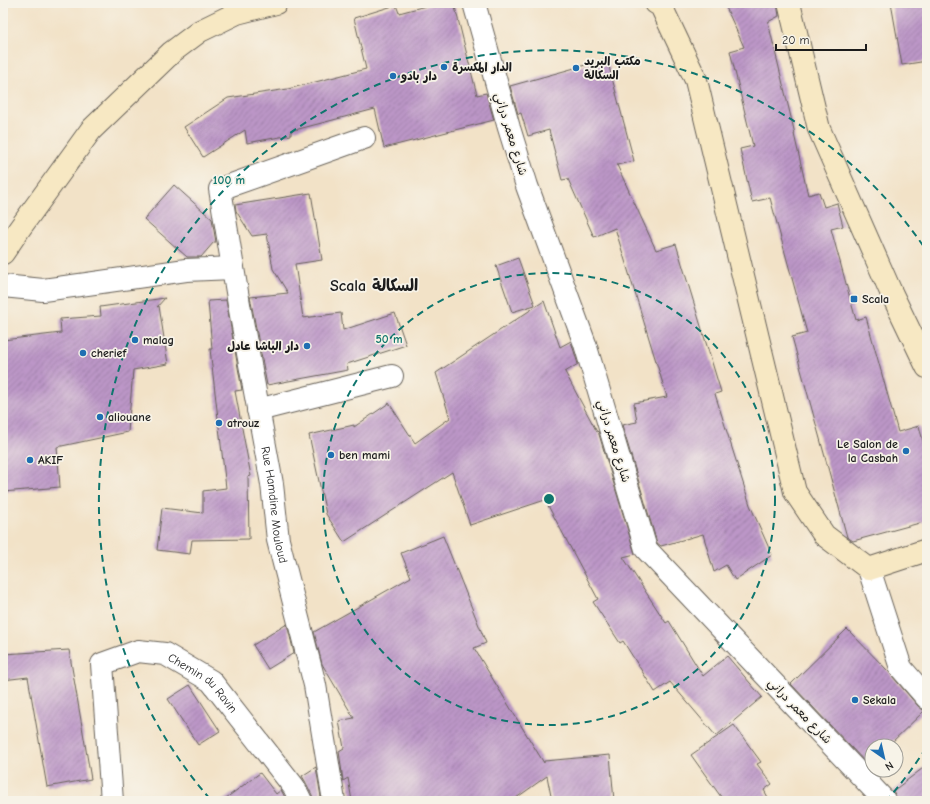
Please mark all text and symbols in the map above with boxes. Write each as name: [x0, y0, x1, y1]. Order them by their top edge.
scale bar: [776, 26, 866, 52]
text: 20 m: [782, 33, 810, 47]
place label: مكتب البريد السكالة: [584, 54, 641, 82]
place label: الدار المكسرة: [452, 60, 512, 74]
marker: الدار المكسرة: [439, 62, 449, 72]
marker: مكتب البريد السكالة: [571, 63, 581, 73]
place label: دار بادو: [400, 69, 437, 83]
marker: دار بادو: [388, 71, 398, 81]
street label: شارع معمر دراني: [488, 91, 530, 178]
text: 100 m: [213, 173, 245, 187]
district label: Scala السكالة: [330, 277, 418, 295]
place label: Scala: [862, 292, 889, 306]
marker: Scala: [849, 294, 859, 304]
text: 50 m: [375, 332, 403, 346]
place label: malag: [143, 333, 174, 347]
marker: malag: [130, 335, 140, 345]
place label: دار الباشا عادل: [227, 339, 299, 353]
marker: دار الباشا عادل: [302, 341, 312, 351]
place label: cherief: [91, 346, 128, 360]
marker: cherief: [78, 348, 88, 358]
street label: شارع معمر دراني: [591, 398, 633, 485]
place label: aliouane: [108, 410, 151, 424]
marker: aliouane: [95, 412, 105, 422]
place label: atrouz: [227, 416, 260, 430]
marker: atrouz: [214, 418, 224, 428]
place label: Le Salon de la Casbah: [837, 437, 898, 465]
street label: Rue Hamdine Mouloud: [258, 445, 291, 565]
marker: Le Salon de la Casbah: [901, 446, 911, 456]
place label: ben mami: [339, 448, 390, 462]
marker: ben mami: [326, 450, 336, 460]
place label: AKIF: [38, 453, 63, 467]
marker: AKIF: [25, 455, 35, 465]
centre of rings: [542, 492, 556, 506]
street label: Chemin du Ravin: [165, 650, 240, 716]
street label: شارع معمر دراني: [762, 675, 835, 749]
place label: Sekala: [863, 693, 896, 707]
marker: Sekala: [850, 695, 860, 705]
north arrow: [864, 738, 904, 778]
text: N: [883, 758, 896, 773]

